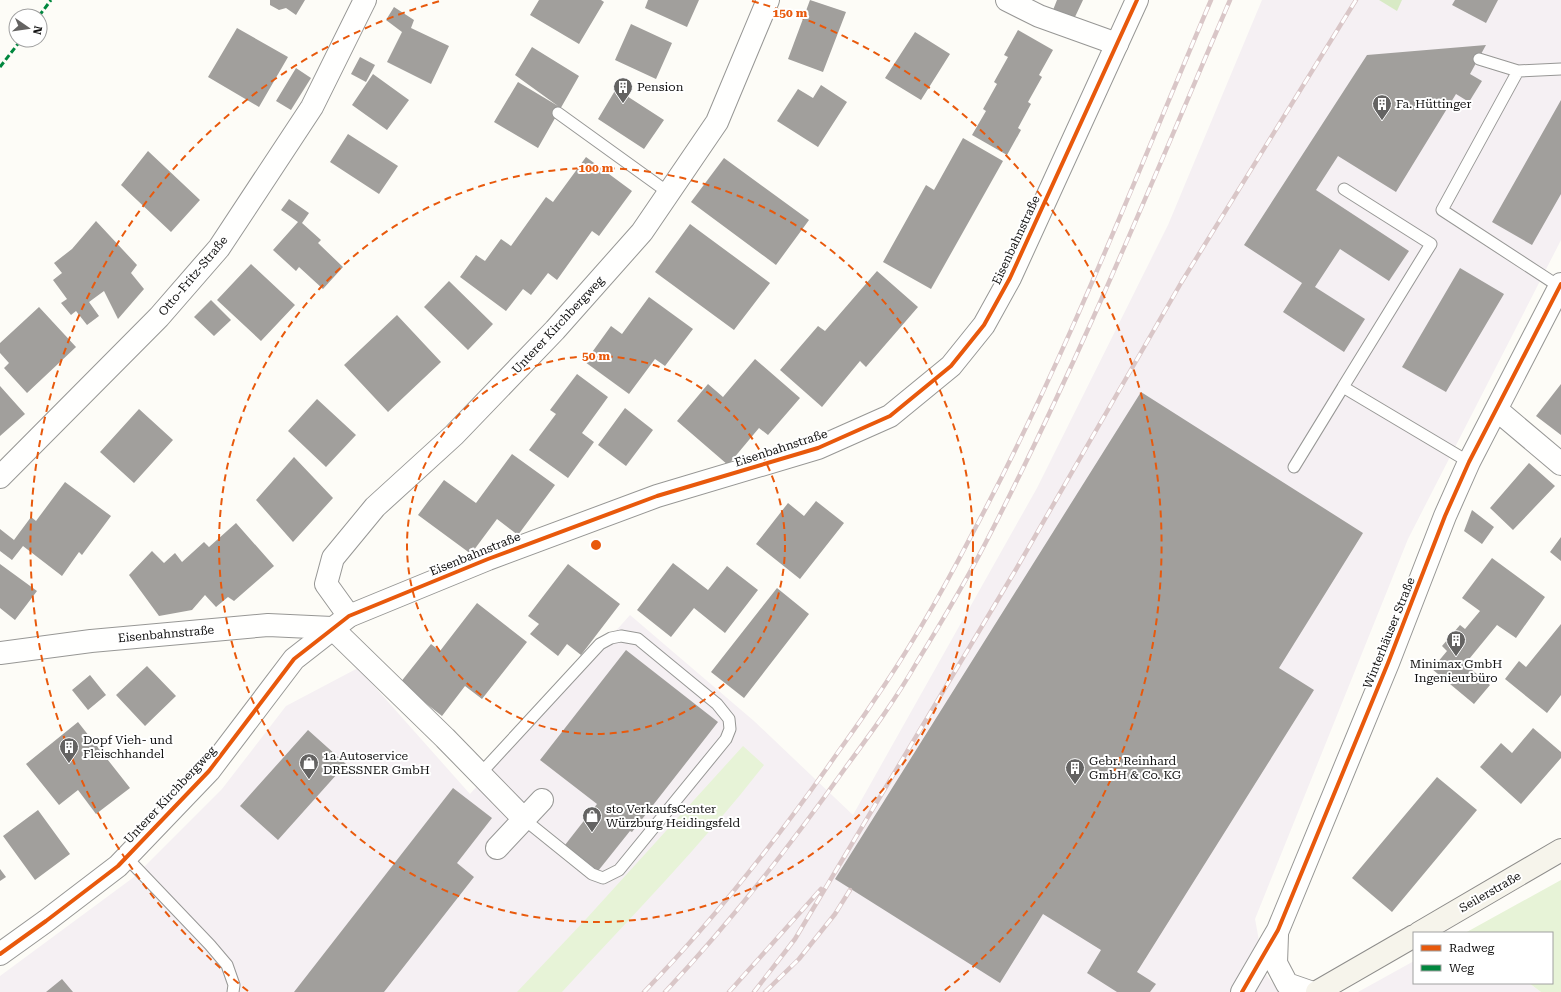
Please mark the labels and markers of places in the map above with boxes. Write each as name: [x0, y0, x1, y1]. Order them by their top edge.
building icon: Pension: [612, 76, 634, 104]
place label: Pension: [637, 80, 684, 94]
building icon: Fa. Hüttinger: [1371, 93, 1393, 121]
place label: Fa. Hüttinger: [1396, 97, 1471, 111]
centre of rings: [589, 538, 603, 552]
building icon: Minimax GmbH Ingenieurbüro: [1445, 629, 1467, 657]
place label: Minimax GmbH Ingenieurbüro: [1410, 657, 1502, 685]
place label: Dopf Vieh- und Fleischhandel: [83, 733, 173, 761]
building icon: Dopf Vieh- und Fleischhandel: [58, 736, 80, 764]
place label: 1a Autoservice DRESSNER GmbH: [323, 749, 430, 777]
shop icon: 1a Autoservice DRESSNER GmbH: [298, 752, 320, 780]
place label: Gebr. Reinhard GmbH & Co. KG: [1089, 754, 1182, 782]
building icon: Gebr. Reinhard GmbH & Co. KG: [1064, 757, 1086, 785]
place label: sto VerkaufsCenter Würzburg Heidingsfeld: [606, 802, 741, 830]
shop icon: sto VerkaufsCenter Würzburg Heidingsfeld: [581, 805, 603, 833]

